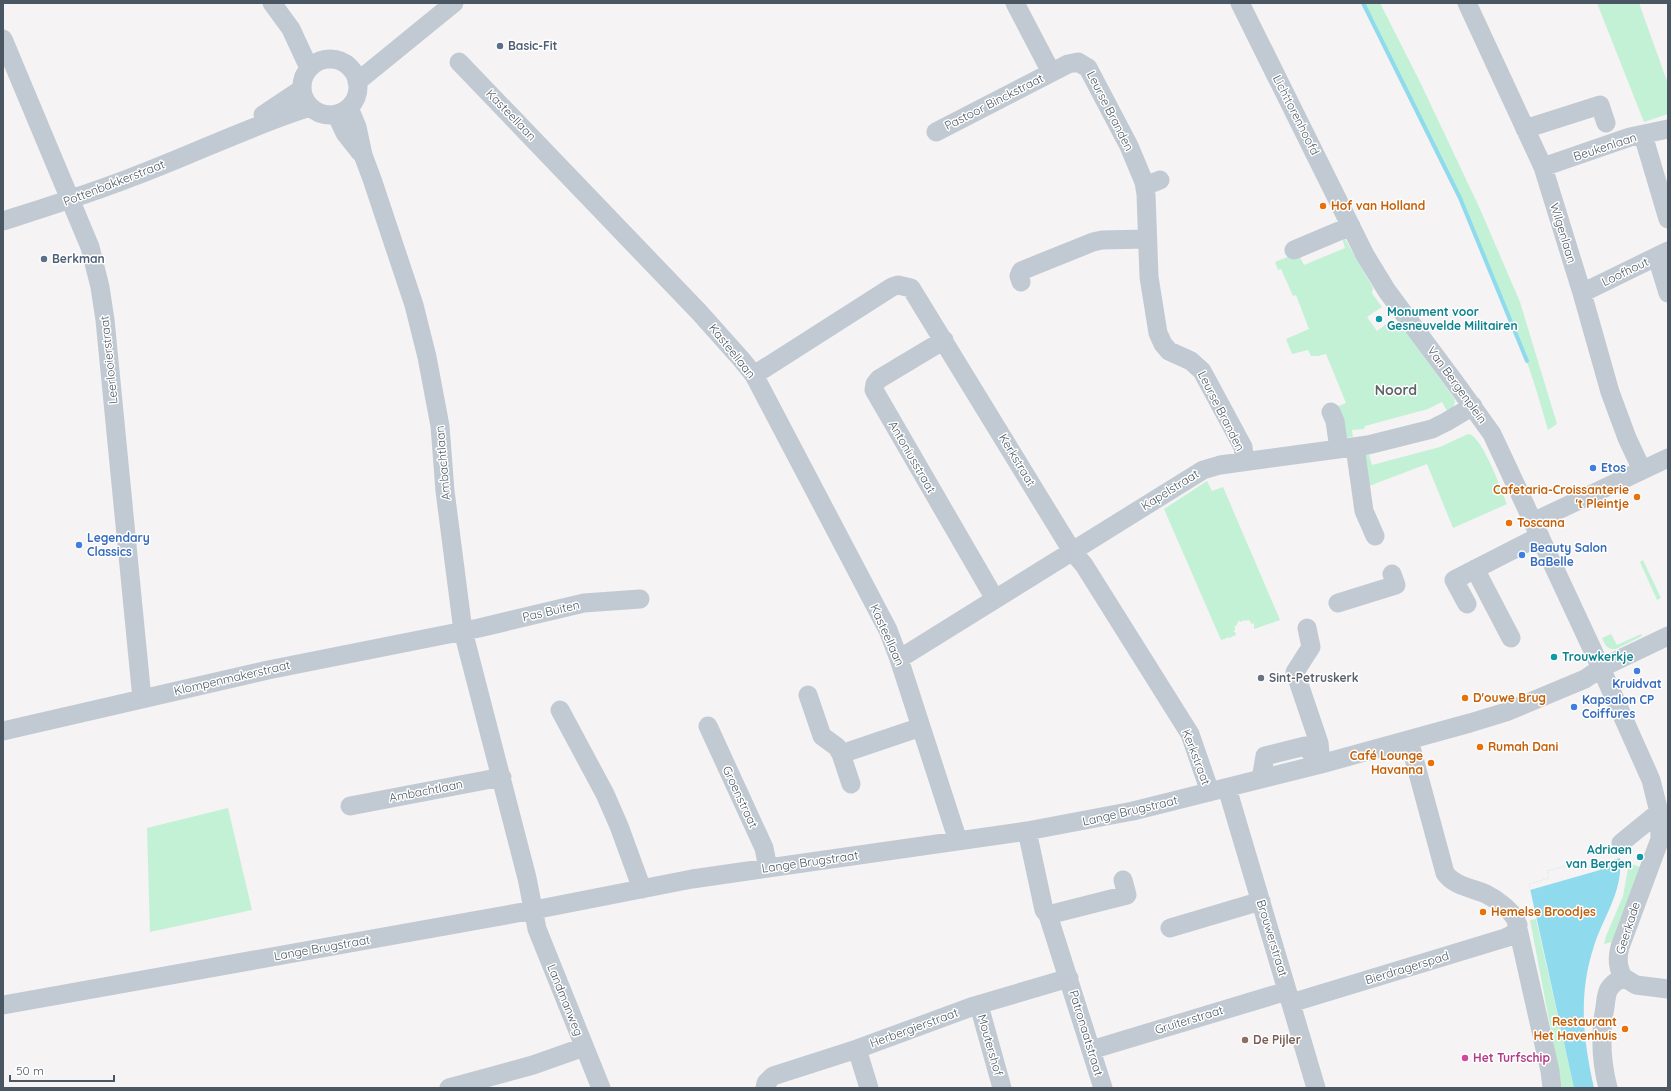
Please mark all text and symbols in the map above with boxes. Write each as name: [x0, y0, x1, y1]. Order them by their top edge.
place label: Basic-Fit: [508, 38, 558, 53]
marker: Basic-Fit: [495, 41, 505, 51]
street label: Leurse Branden: [1084, 68, 1137, 153]
street label: Pastoor Binckstraat: [942, 70, 1046, 133]
street label: Lichttorenhoofd: [1270, 72, 1323, 157]
street label: Kasteellaan: [483, 86, 540, 143]
street label: Beukenlaan: [1571, 129, 1638, 164]
street label: Pottenbakkerstraat: [61, 156, 167, 209]
place label: Hof van Holland: [1331, 198, 1425, 213]
marker: Hof van Holland: [1318, 201, 1328, 211]
street label: Wilgenlaan: [1547, 201, 1580, 265]
place label: Berkman: [52, 251, 105, 266]
marker: Berkman: [39, 254, 49, 264]
street label: Loofhout: [1599, 254, 1651, 289]
place label: Monument voor Gesneuvelde Militairen: [1387, 304, 1518, 333]
marker: Monument voor Gesneuvelde Militairen: [1374, 314, 1384, 324]
street label: Leerlooierstraat: [96, 315, 121, 405]
street label: Kasteellaan: [706, 320, 759, 381]
street label: Van Bergenplein: [1424, 343, 1490, 426]
street label: Leurse Branden: [1195, 368, 1248, 453]
district label: Noord: [1375, 381, 1417, 399]
street label: Antoniusstraat: [886, 418, 939, 495]
street label: Ambachtlaan: [432, 425, 453, 501]
street label: Kerkstraat: [996, 431, 1039, 489]
place label: Etos: [1601, 460, 1626, 475]
marker: Etos: [1588, 463, 1598, 473]
street label: Kapelstraat: [1138, 466, 1201, 513]
place label: Cafetaria-Croissanterie 't Pleintje: [1493, 482, 1629, 511]
marker: Cafetaria-Croissanterie 't Pleintje: [1632, 492, 1642, 502]
place label: Toscana: [1517, 515, 1565, 530]
marker: Toscana: [1504, 518, 1514, 528]
place label: Legendary Classics: [87, 530, 150, 559]
marker: Legendary Classics: [74, 540, 84, 550]
place label: Beauty Salon BaBelle: [1530, 540, 1607, 569]
marker: Beauty Salon BaBelle: [1517, 550, 1527, 560]
street label: Pas Buiten: [521, 597, 581, 624]
street label: Kasteellaan: [867, 602, 908, 668]
place label: Trouwkerkje: [1562, 649, 1634, 664]
marker: Trouwkerkje: [1549, 652, 1559, 662]
street label: Klompenmakerstraat: [172, 657, 291, 698]
marker: Kruidvat: [1632, 666, 1642, 676]
place label: Sint-Petruskerk: [1269, 670, 1359, 685]
marker: Sint-Petruskerk: [1256, 673, 1266, 683]
place label: Kruidvat: [1612, 676, 1662, 691]
place label: D'ouwe Brug: [1473, 690, 1546, 705]
place label: Kapsalon CP Coiffures: [1582, 692, 1654, 721]
marker: D'ouwe Brug: [1460, 693, 1470, 703]
marker: Kapsalon CP Coiffures: [1569, 702, 1579, 712]
street label: Kerkstraat: [1179, 727, 1214, 787]
place label: Rumah Dani: [1488, 739, 1558, 754]
marker: Rumah Dani: [1475, 742, 1485, 752]
place label: Café Lounge Havanna: [1350, 748, 1423, 777]
marker: Café Lounge Havanna: [1426, 758, 1436, 768]
street label: Groenstraat: [720, 763, 761, 830]
street label: Ambachtlaan: [388, 776, 464, 805]
street label: Lange Brugstraat: [1081, 792, 1179, 829]
place label: Adriaen van Bergen: [1566, 842, 1632, 871]
street label: Lange Brugstraat: [761, 847, 859, 876]
marker: Adriaen van Bergen: [1635, 852, 1645, 862]
street label: Brouwerstraat: [1254, 898, 1291, 978]
street label: Geerkade: [1612, 900, 1643, 956]
place label: Hemelse Broodjes: [1491, 904, 1596, 919]
marker: Hemelse Broodjes: [1478, 907, 1488, 917]
street label: Lange Brugstraat: [273, 932, 371, 963]
street label: Bierdragerspad: [1363, 948, 1450, 987]
street label: Landmanweg: [544, 962, 587, 1038]
street label: Patronaatstraat: [1066, 988, 1107, 1078]
street label: Gruiterstraat: [1153, 1002, 1225, 1037]
street label: Herbergierstraat: [868, 1005, 960, 1050]
street label: Moutershof: [975, 1012, 1007, 1078]
place label: Restaurant Het Havenhuis: [1533, 1014, 1617, 1043]
marker: Restaurant Het Havenhuis: [1620, 1024, 1630, 1034]
place label: De Pijler: [1253, 1032, 1301, 1047]
marker: De Pijler: [1240, 1035, 1250, 1045]
place label: Het Turfschip: [1473, 1050, 1550, 1065]
marker: Het Turfschip: [1460, 1053, 1470, 1063]
scale bar: [10, 1057, 114, 1083]
text: 50 m: [16, 1063, 44, 1078]

